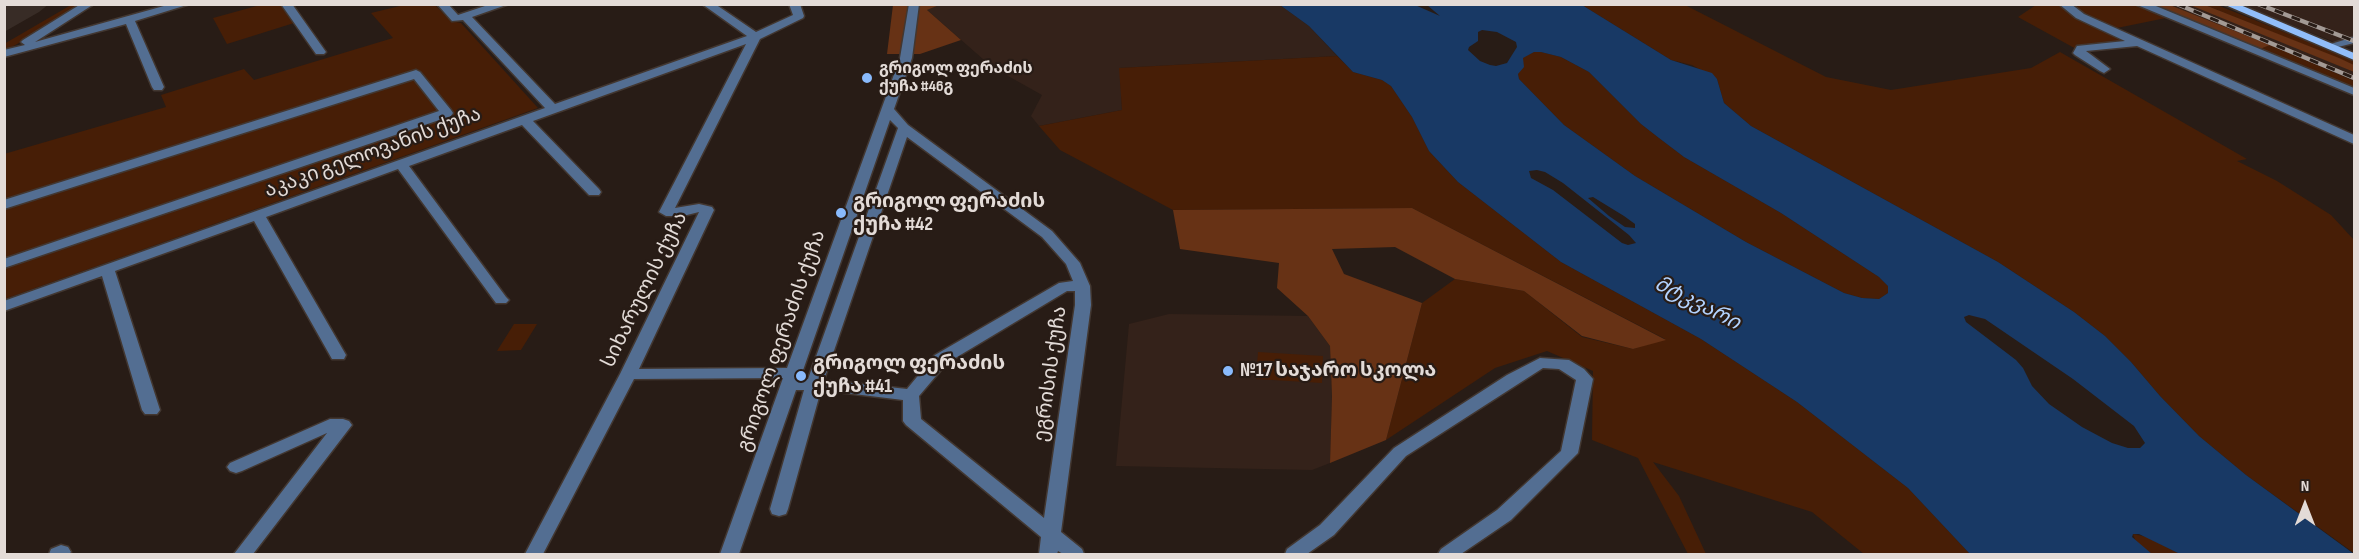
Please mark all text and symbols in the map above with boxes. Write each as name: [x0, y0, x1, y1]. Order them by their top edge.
place label: გრიგოლ ფერაძის ქუჩა #46გ: [879, 59, 1033, 97]
marker: გრიგოლ ფერაძის ქუჩა #46გ: [860, 71, 874, 85]
street label: აკაკი გელოვანის ქუჩა: [261, 103, 485, 203]
place label: გრიგოლ ფერაძის ქუჩა #42: [853, 190, 1045, 237]
marker: გრიგოლ ფერაძის ქუჩა #42: [834, 206, 848, 220]
street label: სიხარულის ქუჩა: [597, 208, 693, 372]
street label: გრიგოლ ფერაძის ქუჩა: [733, 227, 831, 455]
water label: მტკვარი: [1650, 272, 1744, 336]
street label: ეგრისის ქუჩა: [1030, 305, 1072, 443]
place label: გრიგოლ ფერაძის ქუჩა #41: [813, 352, 1005, 399]
place label: №17 საჯარო სკოლა: [1240, 359, 1436, 383]
marker: №17 საჯარო სკოლა: [1221, 364, 1235, 378]
marker: გრიგოლ ფერაძის ქუჩა #41: [794, 369, 808, 383]
north arrow: [2275, 475, 2335, 535]
text: N: [2301, 477, 2309, 496]

